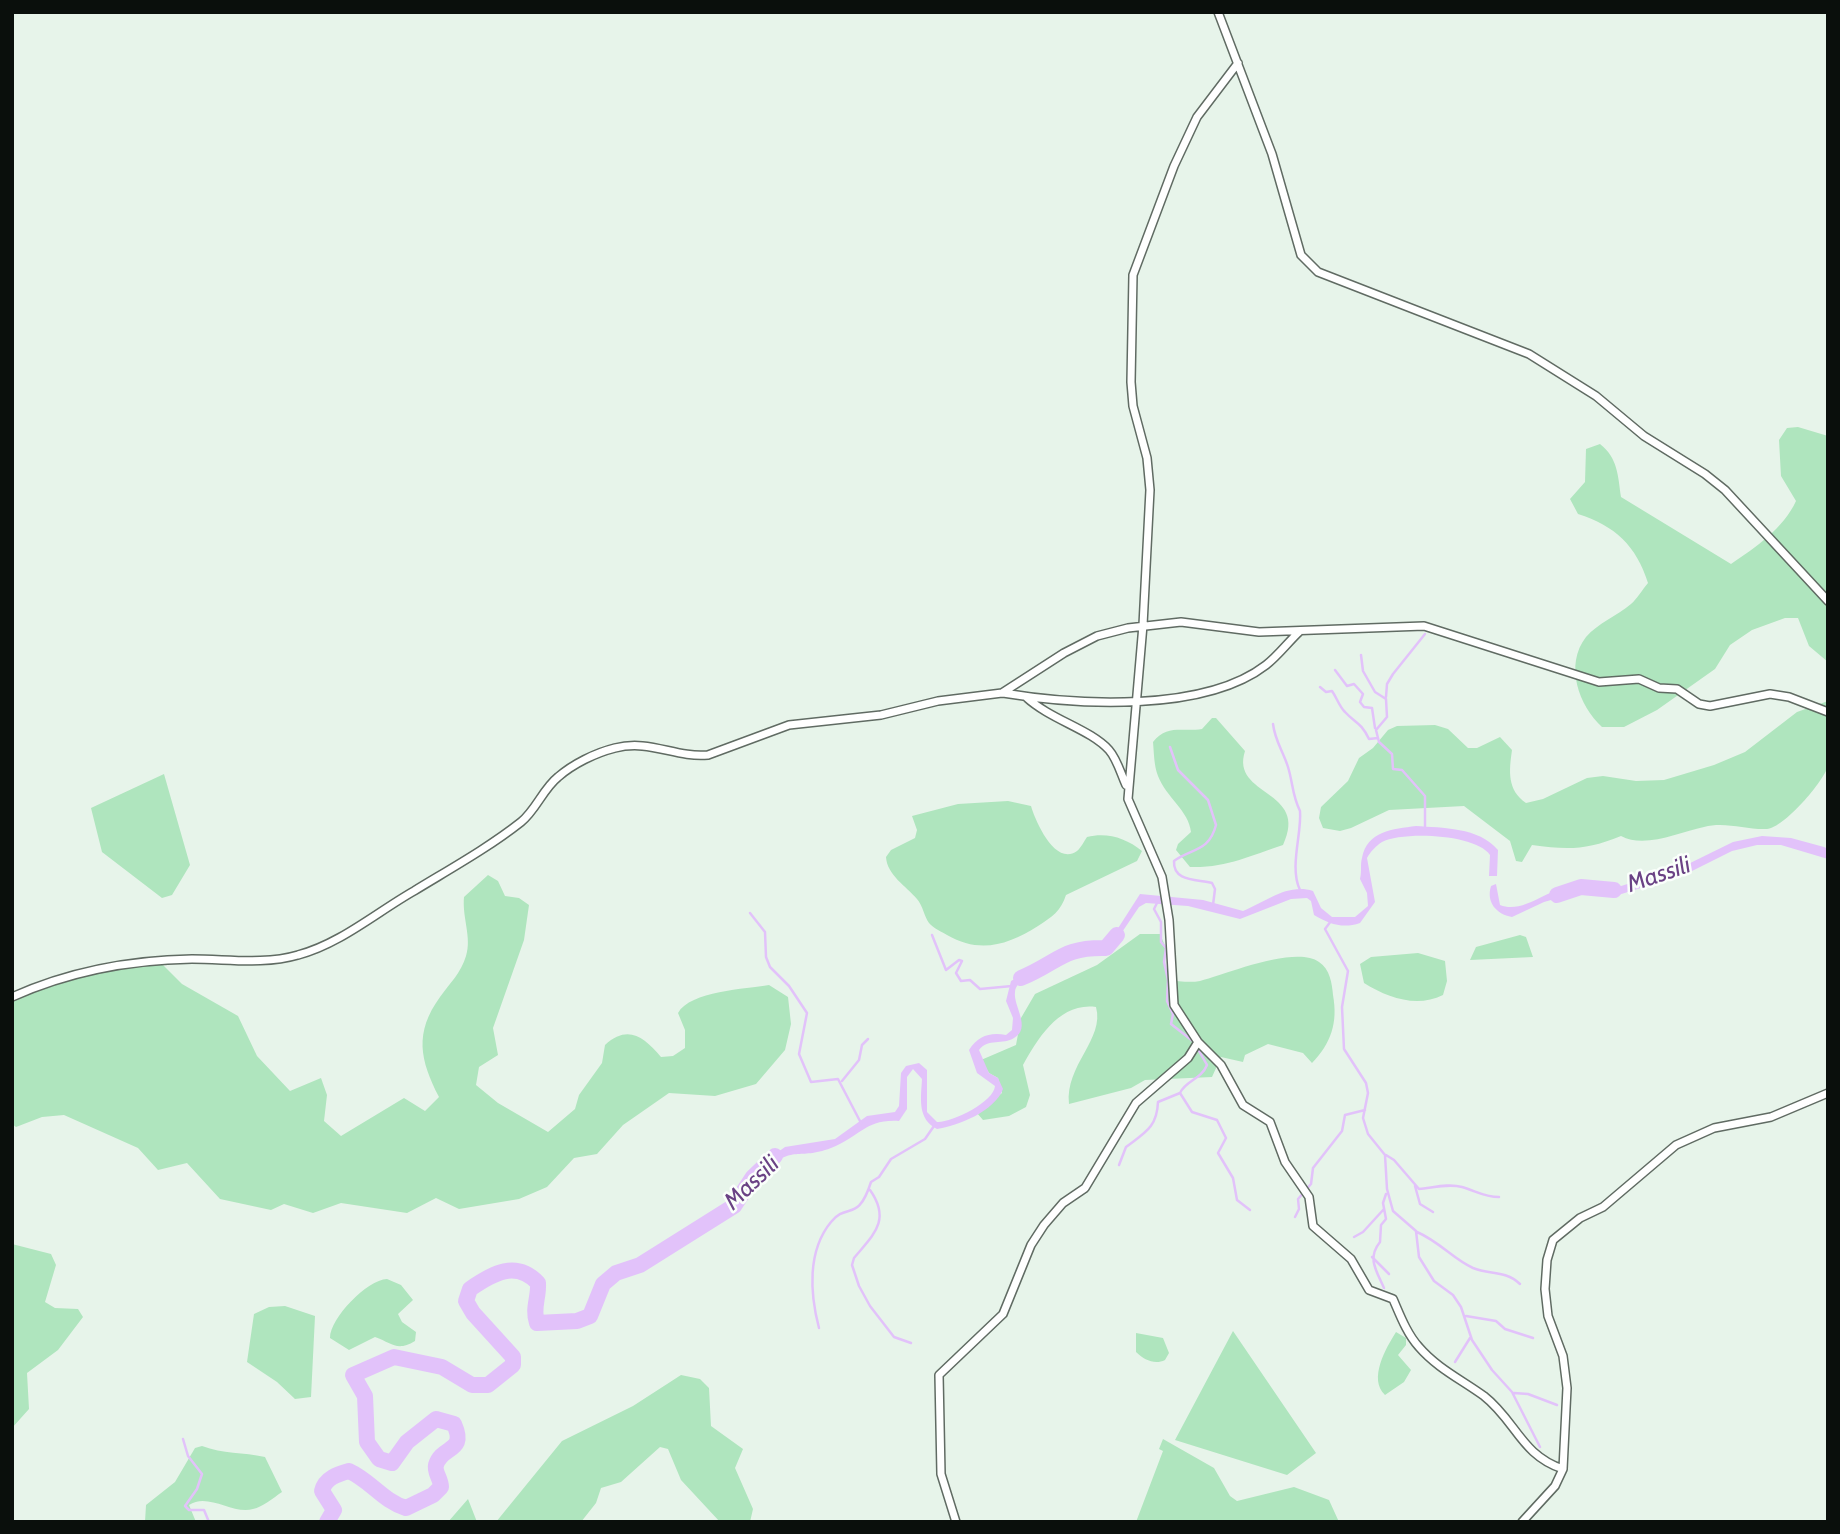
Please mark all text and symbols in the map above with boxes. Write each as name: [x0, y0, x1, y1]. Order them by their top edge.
water label: Massili: [1623, 851, 1695, 899]
water label: Massili: [718, 1150, 786, 1216]

